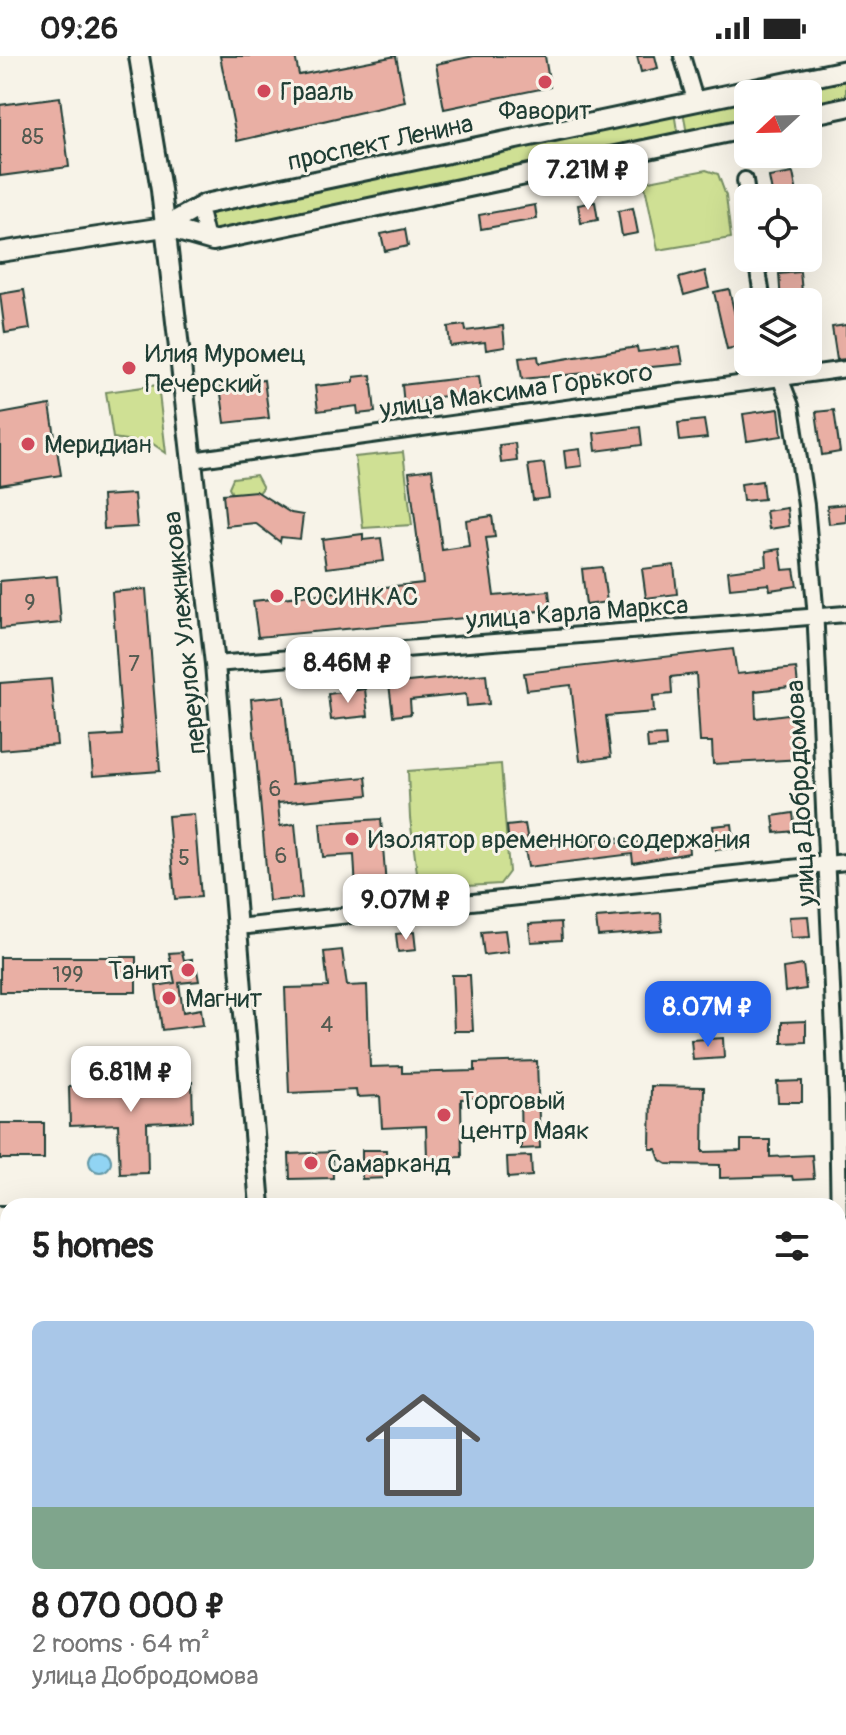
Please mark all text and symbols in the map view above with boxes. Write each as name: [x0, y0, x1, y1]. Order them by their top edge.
text: 09:26: [40, 10, 118, 47]
marker: Фаворит: [536, 73, 554, 91]
place label: Грааль: [280, 76, 355, 108]
north arrow: [734, 80, 822, 168]
map controls: [734, 80, 822, 376]
marker: Грааль: [255, 82, 273, 100]
place label: Фаворит: [498, 95, 592, 127]
street label: проспект Ленина: [285, 108, 476, 178]
house number: 85: [21, 123, 45, 151]
pin: 7.21M ₽: [514, 144, 662, 212]
text: 7.21M ₽: [546, 154, 630, 186]
button: locate: [734, 184, 822, 272]
button: layers: [734, 288, 822, 376]
place label: Илия Муромец Печерский: [145, 338, 306, 400]
street label: улица Максима Горького: [377, 356, 655, 426]
marker: Илия Муромец Печерский: [120, 359, 138, 377]
place label: Меридиан: [44, 429, 152, 461]
marker: Меридиан: [19, 435, 37, 453]
street label: переулок Улежникова: [156, 510, 214, 756]
place label: РОСИНКАС: [293, 581, 418, 613]
marker: РОСИНКАС: [268, 587, 286, 605]
house number: 9: [24, 589, 36, 617]
street label: улица Карла Маркса: [464, 589, 689, 637]
pin: 8.46M ₽: [274, 637, 422, 705]
text: 8.46M ₽: [304, 647, 392, 679]
house number: 7: [128, 650, 140, 678]
street label: улица Добродомова: [779, 679, 823, 908]
house number: 6: [269, 775, 281, 803]
place label: Изолятор временного содержания: [368, 824, 750, 856]
marker: Изолятор временного содержания: [343, 830, 361, 848]
house number: 6: [275, 842, 287, 870]
house number: 5: [178, 844, 190, 872]
pin: 9.07M ₽: [332, 874, 480, 942]
text: 9.07M ₽: [361, 884, 451, 916]
place label: Танит: [108, 955, 172, 987]
house number: 199: [52, 961, 84, 989]
marker: Танит: [179, 961, 197, 979]
pin: 8.07M ₽: [634, 981, 782, 1049]
place label: Магнит: [185, 983, 262, 1015]
marker: Магнит: [160, 989, 178, 1007]
text: 8.07M ₽: [663, 991, 753, 1023]
house number: 4: [321, 1011, 334, 1039]
pin: 6.81M ₽: [57, 1046, 205, 1114]
text: 6.81M ₽: [89, 1056, 173, 1088]
place label: Торговый центр Маяк: [460, 1085, 589, 1147]
marker: Торговый центр Маяк: [435, 1106, 453, 1124]
place label: Самарканд: [327, 1148, 451, 1180]
marker: Самарканд: [302, 1154, 320, 1172]
icon: filters: [770, 1224, 814, 1268]
text: 5 homes: [32, 1225, 153, 1268]
icon: home: [351, 1373, 495, 1517]
text: 8 070 000 ₽: [32, 1585, 226, 1628]
text: 2 rooms · 64 m²: [32, 1628, 210, 1660]
text: улица Добродомова: [32, 1660, 259, 1692]

